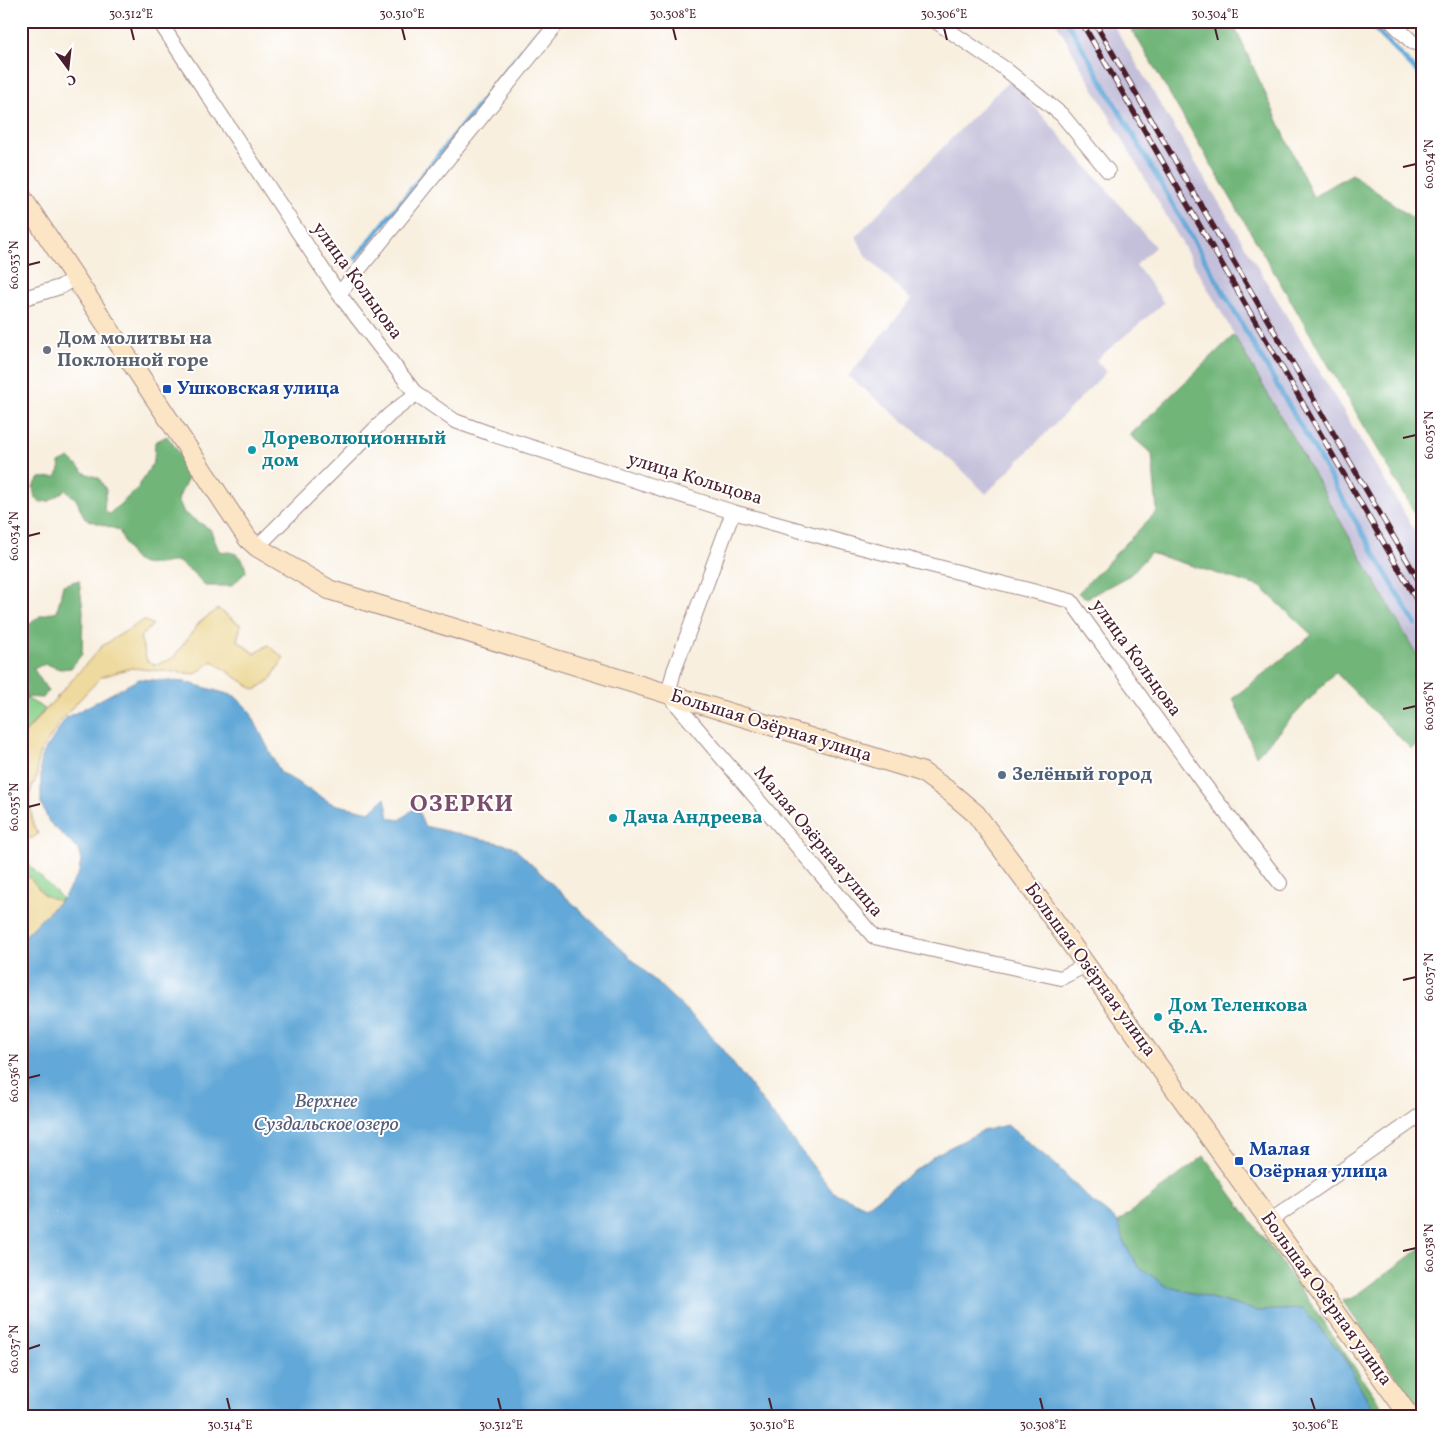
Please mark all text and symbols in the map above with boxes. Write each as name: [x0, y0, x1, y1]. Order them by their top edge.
text: 30.312°E: [109, 7, 153, 23]
text: 30.310°E: [380, 7, 424, 23]
text: 30.308°E: [650, 7, 696, 23]
text: 30.306°E: [921, 7, 967, 23]
text: 30.304°E: [1192, 7, 1238, 23]
north arrow: [42, 42, 92, 92]
text: С: [64, 69, 78, 89]
text: 60.034°N: [1422, 139, 1438, 189]
street label: улица Кольцова: [305, 217, 409, 345]
text: 60.033°N: [7, 241, 23, 289]
place label: Дом молитвы на Поклонной горе: [57, 326, 212, 374]
marker: Дом молитвы на Поклонной горе: [41, 344, 53, 356]
place label: Ушковская улица: [177, 376, 340, 402]
marker: Ушковская улица: [161, 383, 173, 395]
text: 60.035°N: [1422, 411, 1438, 459]
place label: Дореволюционный дом: [262, 426, 446, 474]
marker: Дореволюционный дом: [246, 444, 258, 456]
street label: улица Кольцова: [624, 446, 766, 512]
text: 60.034°N: [7, 511, 23, 561]
street label: улица Кольцова: [1084, 594, 1188, 722]
text: 60.036°N: [1422, 682, 1438, 730]
street label: Большая Озёрная улица: [667, 683, 875, 769]
street label: Малая Озёрная улица: [747, 761, 889, 923]
place label: Зелёный город: [1012, 762, 1152, 788]
marker: Зелёный город: [996, 769, 1008, 781]
text: 60.035°N: [7, 783, 23, 831]
district label: ОЗЕРКИ: [410, 788, 514, 822]
place label: Дача Андреева: [623, 805, 763, 831]
marker: Дача Андреева: [607, 812, 619, 824]
street label: Большая Озёрная улица: [1018, 878, 1162, 1062]
text: 60.037°N: [1422, 953, 1438, 1001]
place label: Дом Теленкова Ф.А.: [1168, 993, 1308, 1041]
marker: Дом Теленкова Ф.А.: [1152, 1011, 1164, 1023]
text: 60.036°N: [7, 1054, 23, 1102]
water label: Верхнее Суздальское озеро: [253, 1088, 399, 1139]
place label: Малая Озёрная улица: [1249, 1137, 1388, 1185]
marker: Малая Озёрная улица: [1233, 1155, 1245, 1167]
street label: Большая Озёрная улица: [1254, 1207, 1398, 1391]
text: 60.038°N: [1422, 1224, 1438, 1272]
text: 60.037°N: [7, 1325, 23, 1373]
text: 30.314°E: [208, 1418, 252, 1434]
text: 30.312°E: [479, 1418, 523, 1434]
text: 30.310°E: [750, 1418, 794, 1434]
text: 30.308°E: [1020, 1418, 1066, 1434]
text: 30.306°E: [1292, 1418, 1338, 1434]

